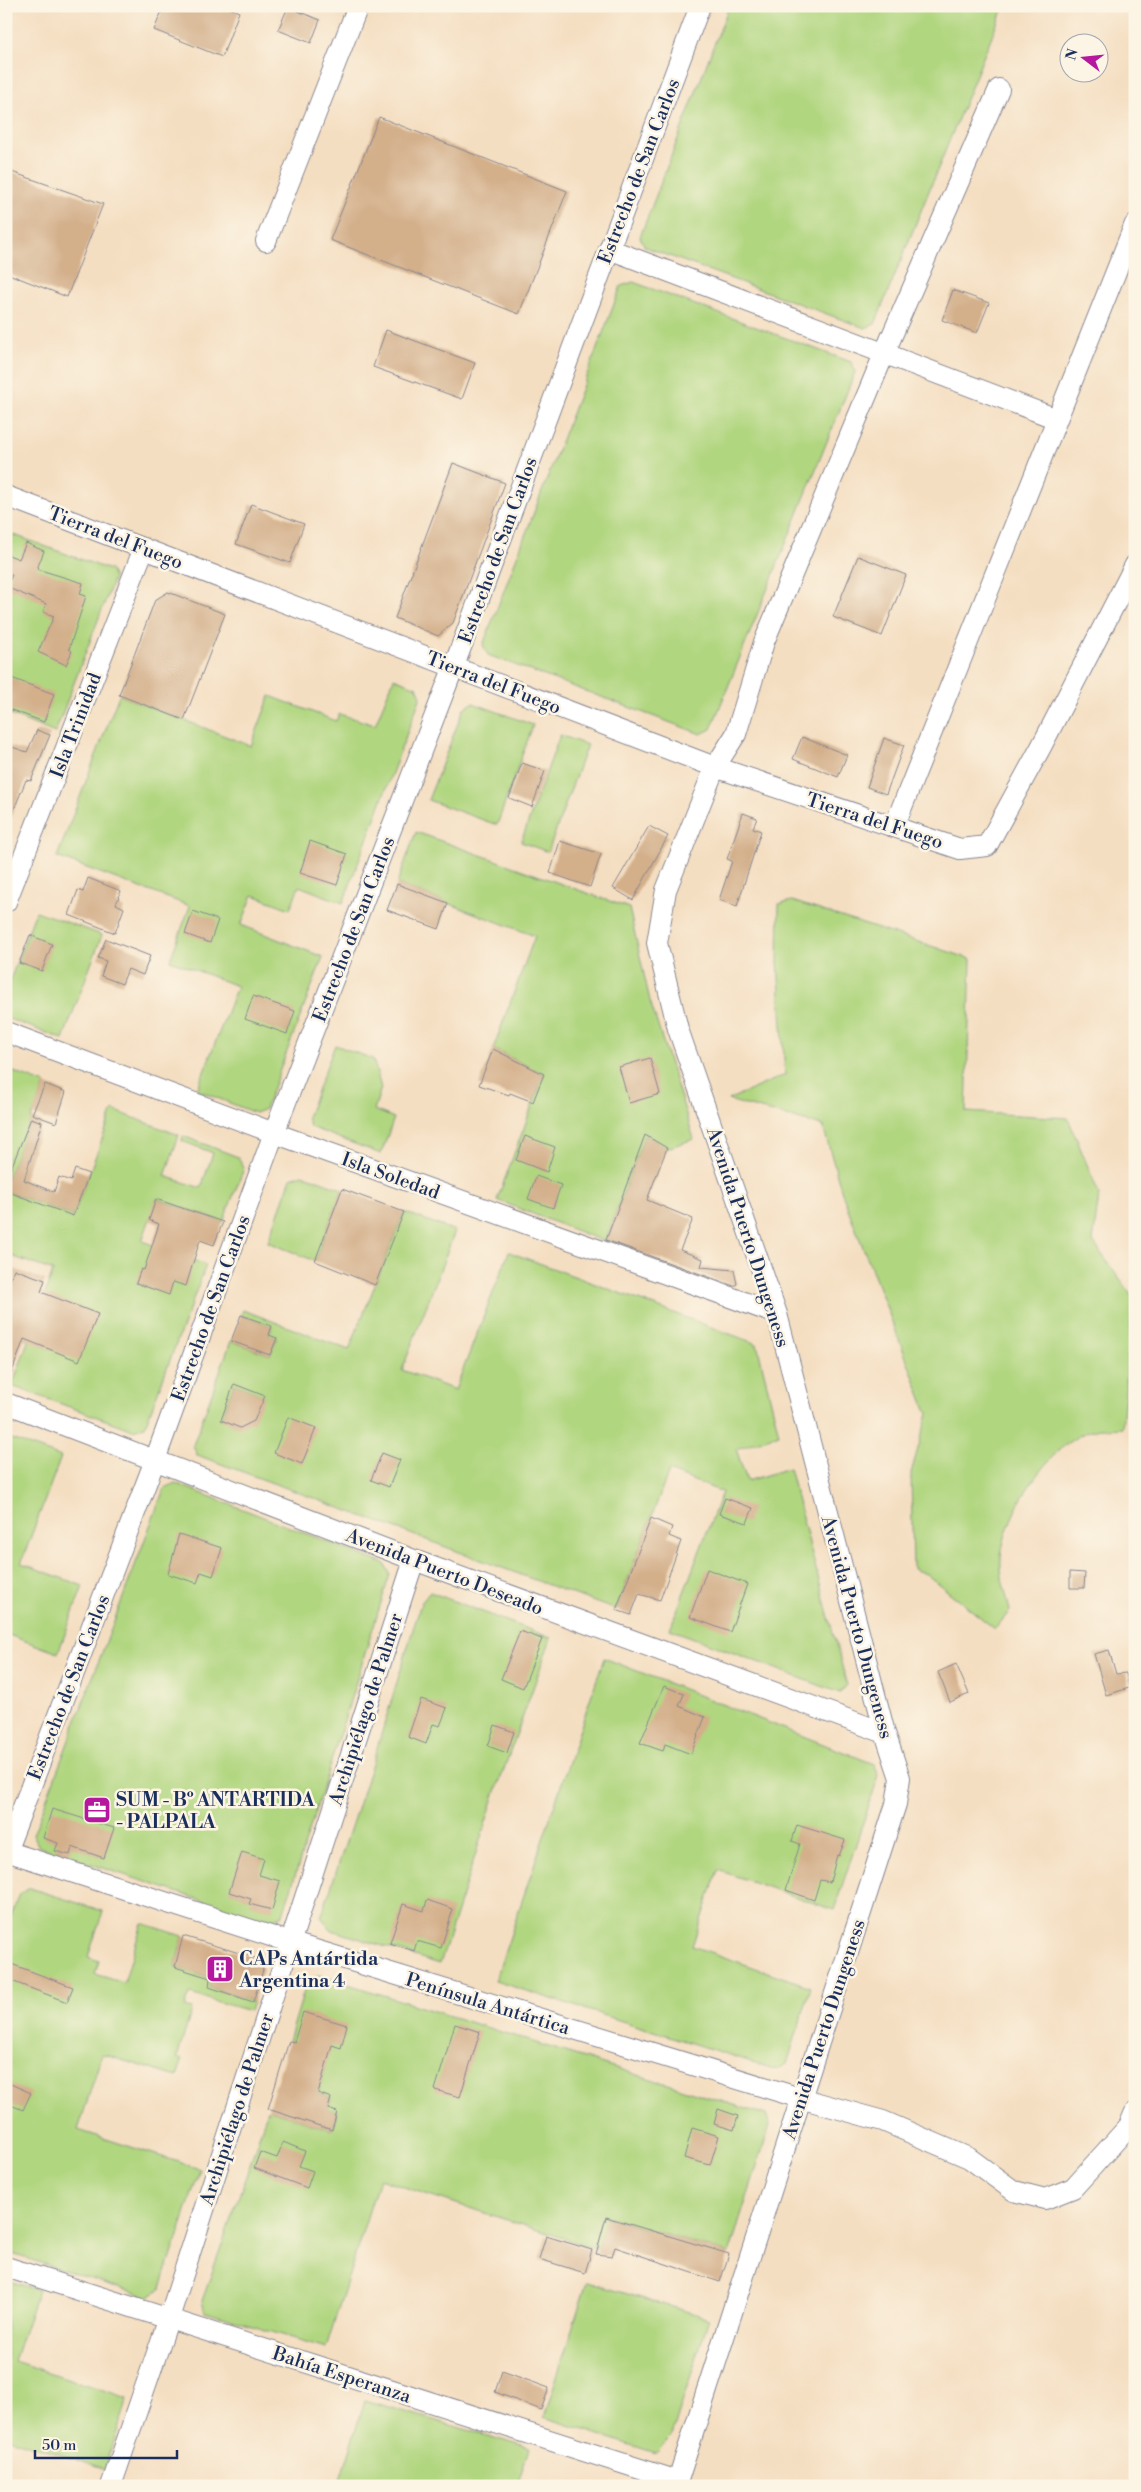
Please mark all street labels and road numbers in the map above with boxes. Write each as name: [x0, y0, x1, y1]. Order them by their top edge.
street label: Estrecho de San Carlos: [593, 75, 685, 267]
street label: Estrecho de San Carlos: [453, 454, 543, 647]
street label: Tierra del Fuego: [45, 501, 186, 575]
street label: Tierra del Fuego: [423, 646, 564, 720]
street label: Isla Trinidad: [45, 669, 107, 781]
street label: Tierra del Fuego: [803, 788, 946, 854]
street label: Estrecho de San Carlos: [308, 833, 400, 1025]
street label: Avenida Puerto Dungeness: [701, 1123, 795, 1350]
street label: Isla Soledad: [338, 1147, 443, 1205]
street label: Estrecho de San Carlos: [166, 1212, 256, 1405]
street label: Avenida Puerto Dungeness: [815, 1512, 898, 1741]
street label: Avenida Puerto Deseado: [342, 1523, 547, 1621]
street label: Estrecho de San Carlos: [23, 1591, 115, 1783]
street label: Archipiélago de Palmer: [323, 1610, 408, 1809]
street label: Avenida Puerto Dungeness: [777, 1916, 871, 2143]
street label: Península Antártica: [403, 1968, 573, 2040]
street label: Archipiélago de Palmer: [194, 2010, 279, 2209]
street label: Bahía Esperanza: [269, 2341, 414, 2409]

